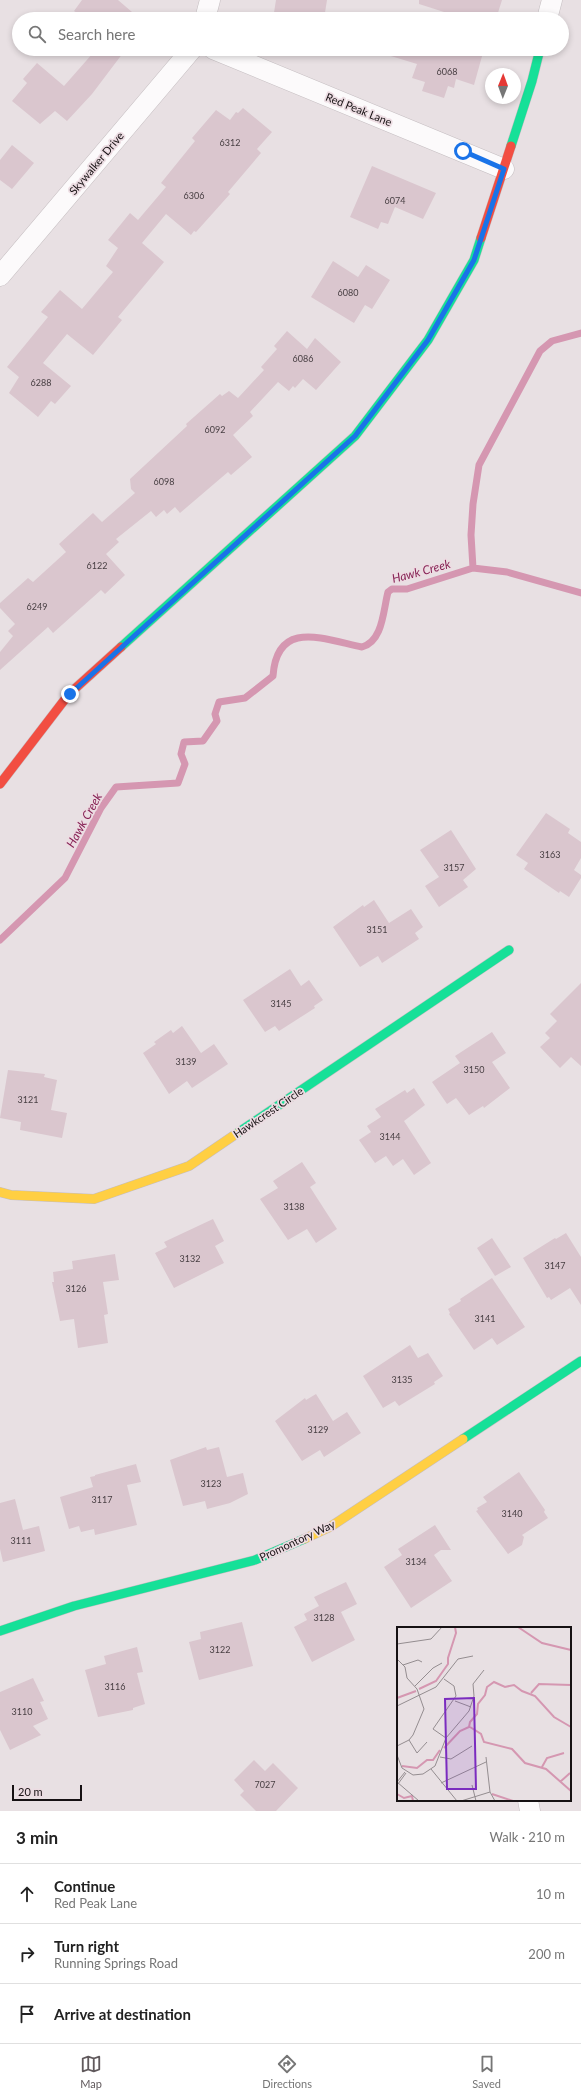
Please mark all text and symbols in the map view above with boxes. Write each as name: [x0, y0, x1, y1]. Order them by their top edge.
search box: [12, 12, 569, 56]
icon: search: [26, 23, 48, 45]
text: Search here: [58, 25, 135, 43]
house number: 6068: [437, 66, 457, 77]
north arrow: [485, 68, 521, 104]
street label: Red Peak Lane: [324, 90, 394, 128]
street label: Skywalker Drive: [66, 129, 126, 197]
house number: 6312: [220, 137, 240, 148]
route start: [454, 142, 472, 160]
house number: 6306: [184, 190, 204, 201]
house number: 6074: [385, 195, 405, 206]
house number: 6080: [338, 287, 358, 298]
house number: 6086: [293, 353, 313, 364]
house number: 6288: [31, 377, 51, 388]
house number: 6092: [205, 424, 225, 435]
house number: 6098: [154, 476, 174, 487]
water label: Hawk Creek: [390, 556, 452, 586]
house number: 6122: [87, 560, 107, 571]
house number: 6249: [27, 601, 47, 612]
route end: [61, 685, 79, 703]
water label: Hawk Creek: [63, 790, 105, 850]
house number: 3163: [540, 849, 560, 860]
house number: 3157: [444, 862, 464, 873]
house number: 3151: [367, 924, 387, 935]
house number: 3145: [271, 998, 291, 1009]
house number: 3139: [176, 1056, 196, 1067]
house number: 3150: [464, 1064, 484, 1075]
street label: Hawkcrest Circle: [231, 1084, 306, 1140]
house number: 3121: [18, 1094, 38, 1105]
house number: 3144: [380, 1131, 400, 1142]
house number: 3138: [284, 1201, 304, 1212]
house number: 3132: [180, 1253, 200, 1264]
house number: 3147: [545, 1260, 565, 1271]
house number: 3126: [66, 1283, 86, 1294]
house number: 3141: [475, 1313, 495, 1324]
house number: 3135: [392, 1374, 412, 1385]
house number: 3129: [308, 1424, 328, 1435]
house number: 3123: [201, 1478, 221, 1489]
house number: 3117: [92, 1494, 112, 1505]
house number: 3140: [502, 1508, 522, 1519]
street label: Promontory Way: [257, 1517, 337, 1563]
house number: 3111: [11, 1535, 31, 1546]
house number: 3134: [406, 1556, 426, 1567]
house number: 3128: [314, 1612, 334, 1623]
inset map: [397, 1627, 571, 1801]
house number: 3122: [210, 1644, 230, 1655]
house number: 3116: [105, 1681, 125, 1692]
house number: 3110: [12, 1706, 32, 1717]
house number: 7027: [255, 1779, 275, 1790]
scale bar: [12, 1783, 82, 1802]
text: 20 m: [18, 1785, 43, 1798]
text: 3 min: [16, 1827, 58, 1848]
text: Walk · 210 m: [489, 1829, 565, 1845]
text: Continue: [54, 1877, 115, 1895]
icon: ahead: [16, 1883, 38, 1905]
text: 10 m: [536, 1886, 565, 1902]
text: Red Peak Lane: [54, 1895, 137, 1911]
text: Turn right: [54, 1937, 119, 1955]
icon: right: [16, 1943, 38, 1965]
text: 200 m: [528, 1946, 565, 1962]
text: Running Springs Road: [54, 1955, 178, 1971]
icon: arrive: [16, 2003, 38, 2025]
text: Arrive at destination: [54, 2005, 191, 2023]
tab: Map: [80, 2053, 102, 2090]
tab: Directions: [262, 2053, 312, 2090]
tab: Saved: [472, 2053, 501, 2090]

